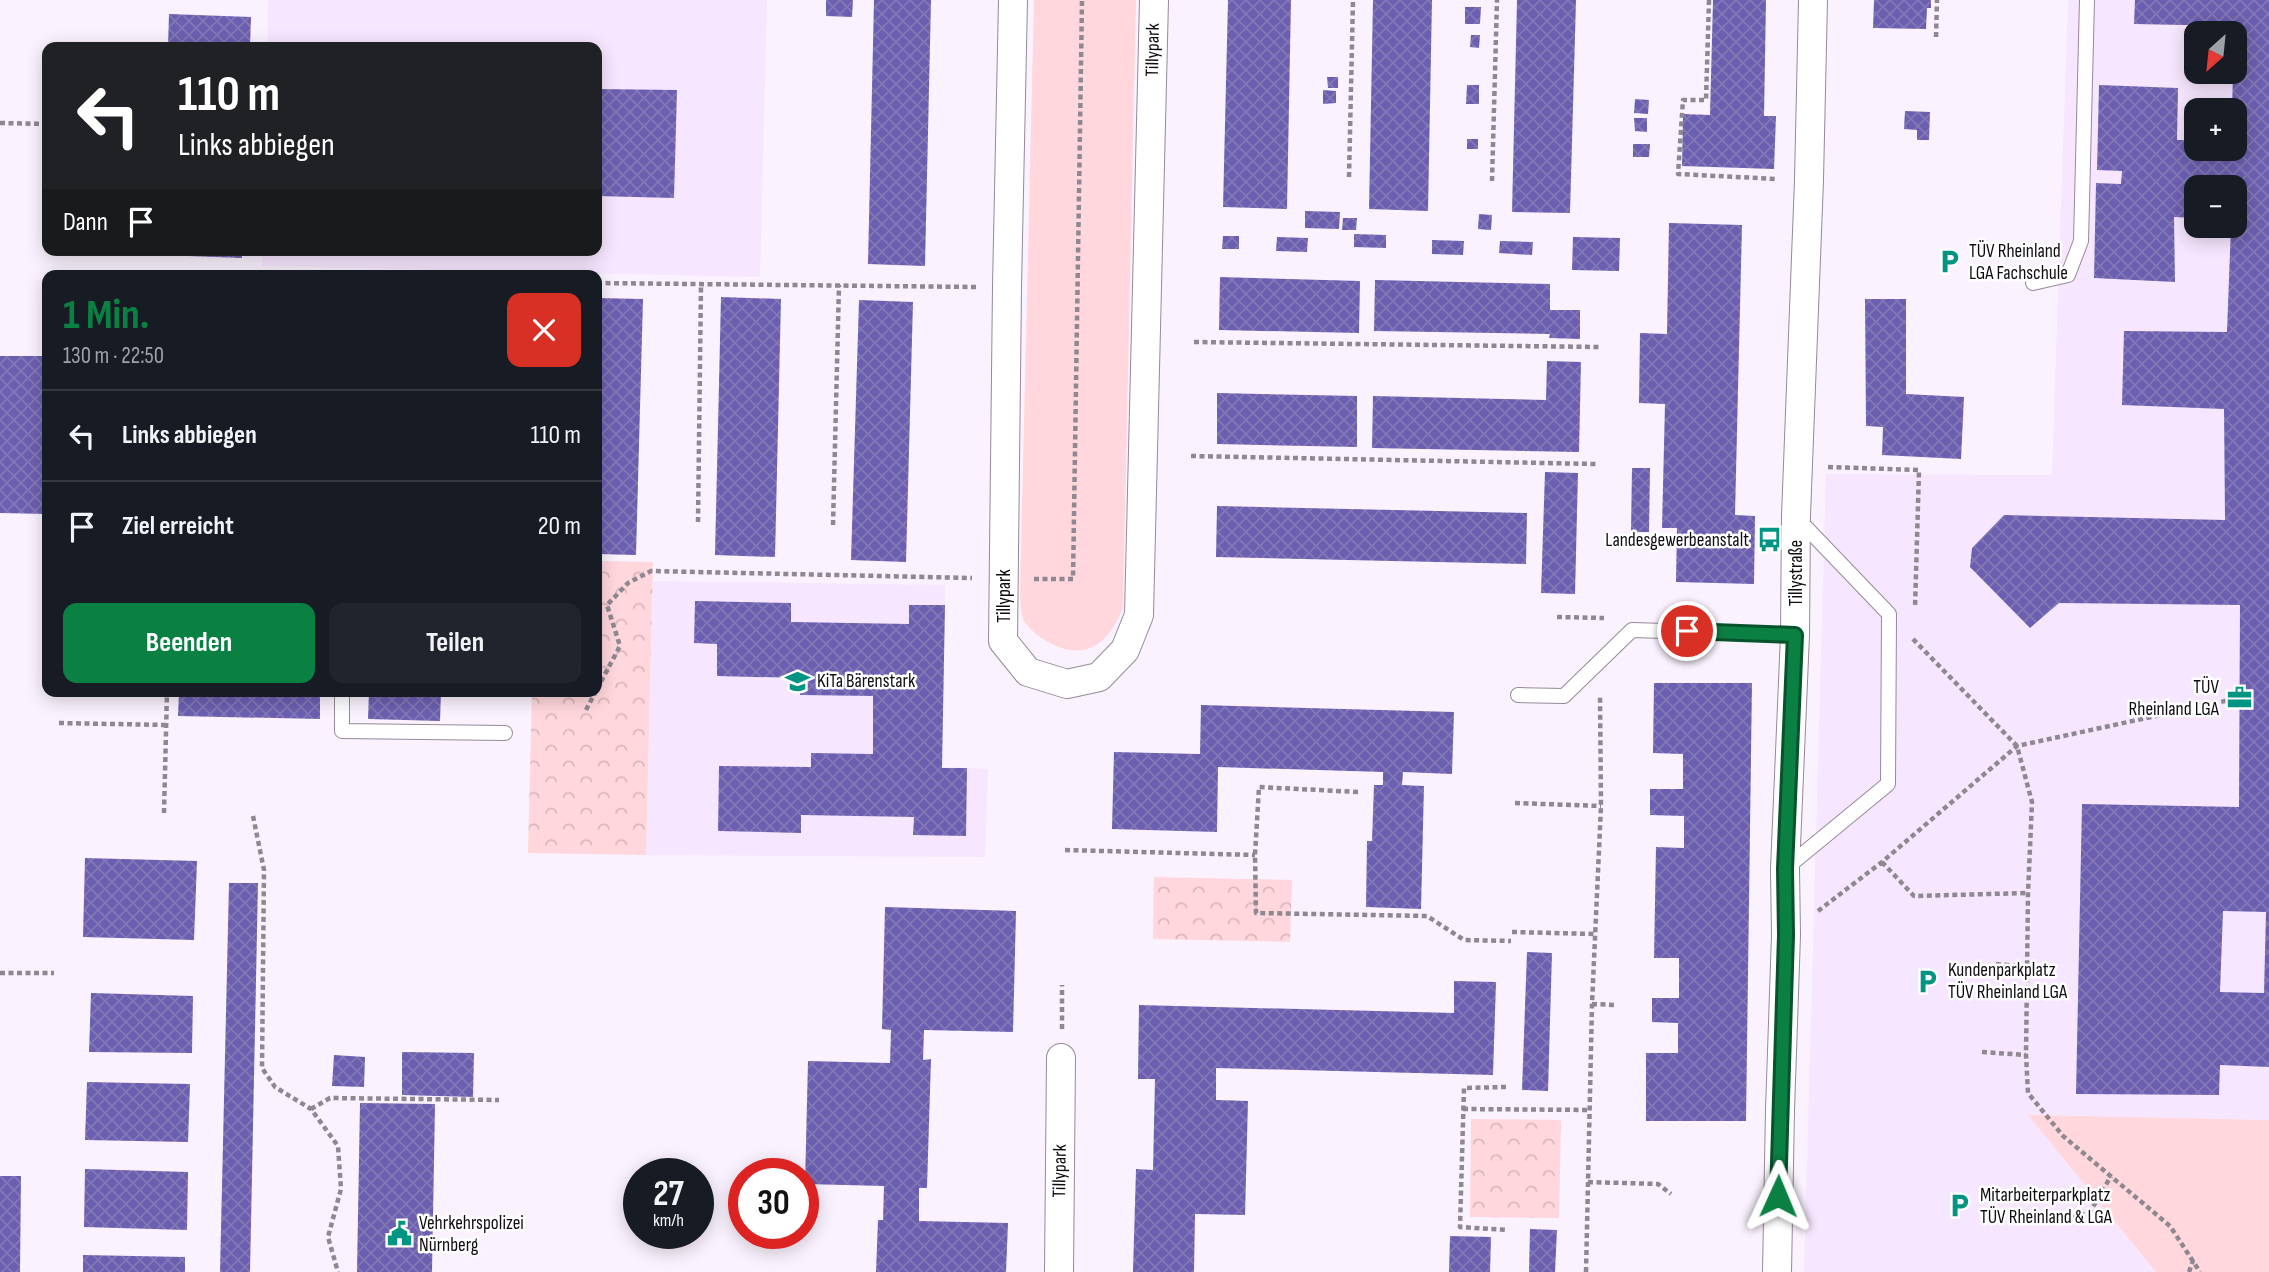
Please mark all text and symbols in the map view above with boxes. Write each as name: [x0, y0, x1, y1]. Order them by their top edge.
north arrow: [2184, 21, 2247, 84]
map controls: [2184, 21, 2247, 238]
street label: Tillypark: [1141, 22, 1165, 77]
text: 110 m: [178, 66, 280, 125]
icon: left: [63, 70, 154, 161]
button: +: [2184, 98, 2247, 161]
text: Links abbiegen: [178, 126, 335, 165]
button: −: [2184, 175, 2247, 238]
icon: arrive: [122, 203, 160, 241]
text: Dann: [63, 207, 108, 238]
place label: TÜV Rheinland LGA Fachschule: [1969, 240, 2068, 285]
parking icon: TÜV Rheinland LGA Fachschule: [1935, 248, 1963, 276]
text: 1 Min.: [63, 290, 149, 341]
button: close: [507, 293, 581, 367]
text: 130 m · 22:50: [63, 342, 164, 370]
icon: left: [63, 417, 101, 455]
text: Links abbiegen: [122, 420, 257, 451]
text: 110 m: [530, 420, 581, 451]
icon: arrive: [63, 508, 101, 546]
text: Ziel erreicht: [122, 511, 234, 542]
text: 20 m: [538, 511, 581, 542]
bus stop icon: Landesgewerbeanstalt: [1755, 526, 1783, 554]
place label: Landesgewerbeanstalt: [1605, 529, 1749, 552]
street label: Tillystraße: [1785, 540, 1808, 606]
street label: Tillypark: [993, 569, 1016, 623]
pin: [1657, 601, 1717, 661]
button: Beenden: [63, 603, 315, 683]
button: Teilen: [329, 603, 581, 683]
icon: arrive: [1668, 612, 1706, 650]
school or university icon: KiTa Bärenstark: [783, 667, 811, 695]
place label: KiTa Bärenstark: [817, 670, 916, 693]
place label: TÜV Rheinland LGA: [2129, 676, 2220, 721]
office icon: TÜV Rheinland LGA: [2225, 684, 2253, 712]
place label: Kundenparkplatz TÜV Rheinland LGA: [1948, 959, 2068, 1004]
parking icon: Kundenparkplatz TÜV Rheinland LGA: [1914, 967, 1942, 995]
street label: Tillypark: [1048, 1143, 1072, 1198]
speed limit sign: 30: [728, 1158, 819, 1249]
position arrow: [1741, 1159, 1815, 1233]
text: 27: [653, 1173, 684, 1216]
place label: Mitarbeiterparkplatz TÜV Rheinland & LGA: [1980, 1184, 2113, 1229]
parking icon: Mitarbeiterparkplatz TÜV Rheinland & LGA: [1946, 1192, 1974, 1220]
text: km/h: [653, 1210, 684, 1231]
place label: Vehrkehrspolizei Nürnberg: [419, 1212, 524, 1257]
public building icon: Vehrkehrspolizei Nürnberg: [385, 1220, 413, 1248]

